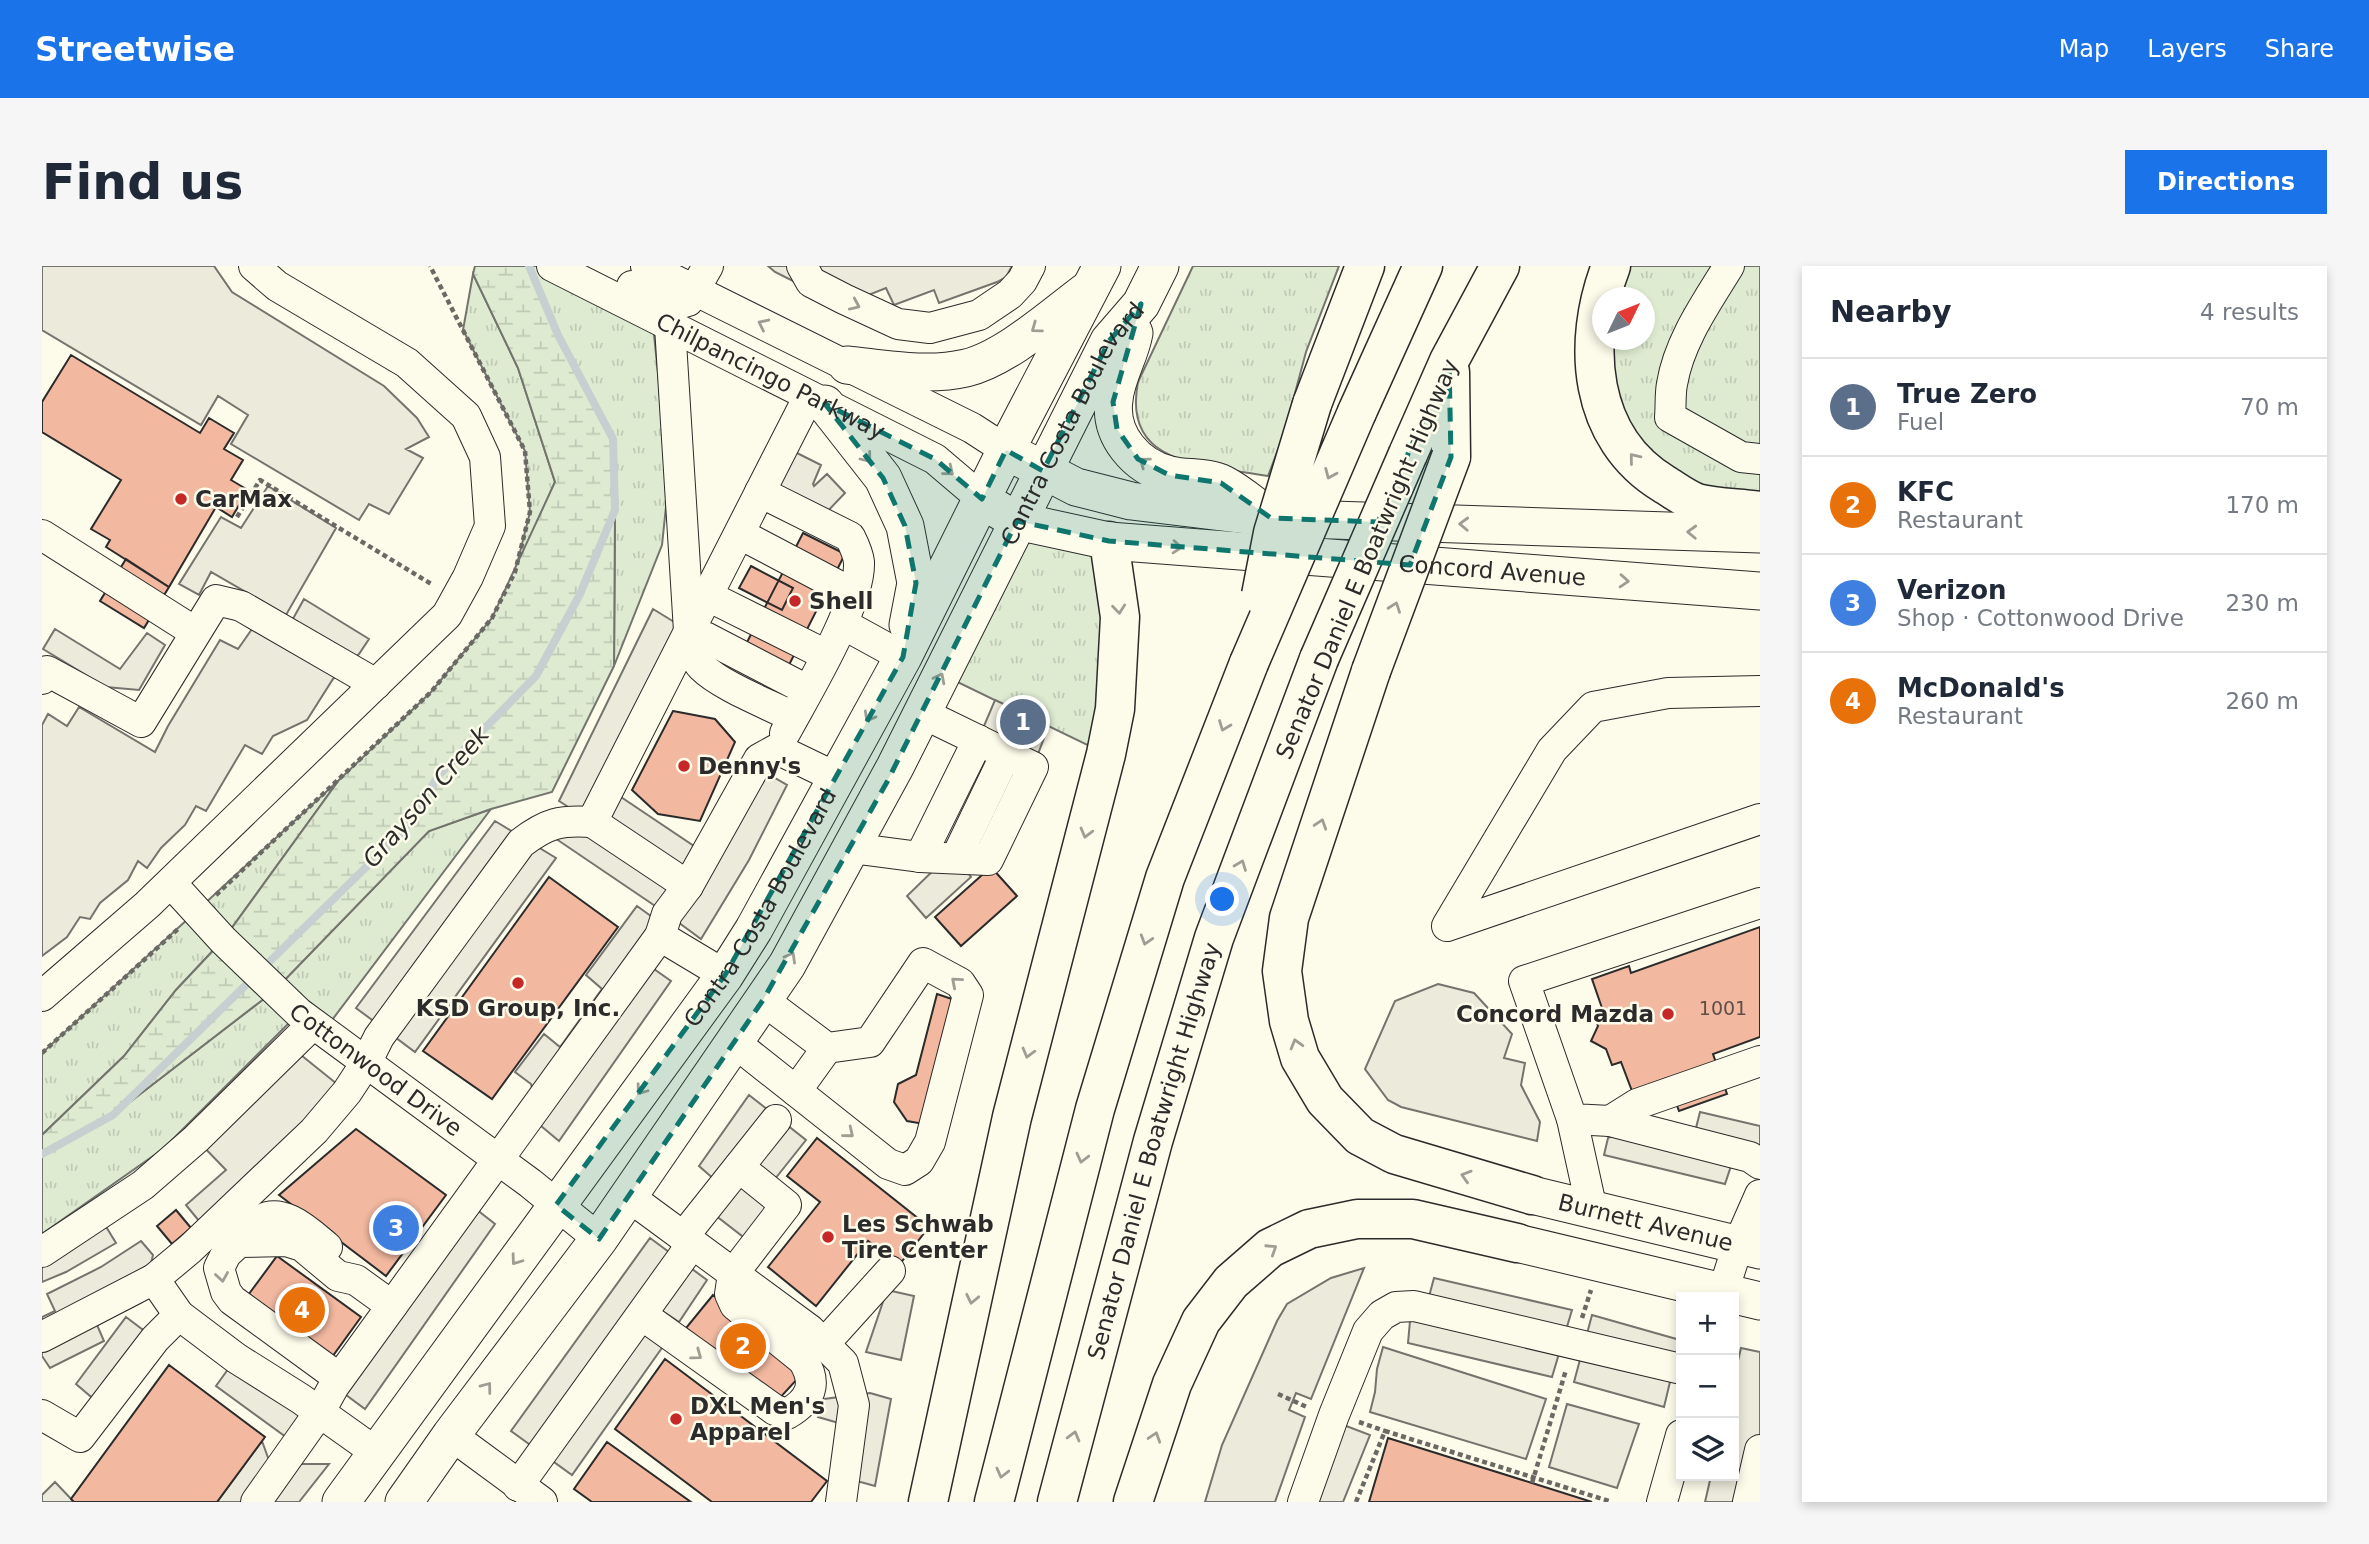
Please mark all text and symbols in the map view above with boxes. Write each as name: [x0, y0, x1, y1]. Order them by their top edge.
text: Streetwise: [35, 30, 235, 69]
text: Map: [2059, 35, 2109, 63]
text: Layers: [2147, 35, 2227, 63]
text: Share: [2265, 35, 2334, 63]
button: Directions: [2125, 150, 2327, 214]
text: Find us: [42, 154, 243, 211]
north arrow: [1592, 287, 1655, 350]
text: Nearby: [1830, 294, 1952, 329]
one-way arrow: [848, 297, 861, 311]
street label: Contra Costa Boulevard: [996, 297, 1149, 550]
text: 4 results: [2200, 299, 2299, 325]
street label: Chilpancingo Parkway: [652, 308, 889, 445]
one-way arrow: [758, 318, 770, 332]
one-way arrow: [1032, 319, 1044, 332]
street label: Senator Daniel E Boatwright Highway: [1271, 355, 1463, 763]
text: True Zero: [1897, 379, 2037, 409]
text: 1: [1845, 394, 1861, 420]
text: 70 m: [2240, 394, 2299, 420]
text: Fuel: [1897, 409, 1944, 435]
one-way arrow: [859, 450, 872, 462]
one-way arrow: [1630, 454, 1642, 467]
one-way arrow: [1139, 458, 1152, 470]
one-way arrow: [942, 463, 954, 476]
one-way arrow: [1324, 467, 1338, 480]
text: KFC: [1897, 477, 1954, 507]
place label: CarMax: [195, 486, 292, 512]
marker: CarMax: [173, 491, 189, 507]
text: 2: [1845, 492, 1861, 518]
text: 170 m: [2225, 492, 2299, 518]
text: Restaurant: [1897, 507, 2023, 533]
one-way arrow: [1459, 517, 1470, 532]
one-way arrow: [1686, 524, 1697, 540]
one-way arrow: [1172, 539, 1183, 554]
street label: Concord Avenue: [1398, 550, 1587, 591]
one-way arrow: [1619, 573, 1630, 588]
text: Verizon: [1897, 575, 2007, 605]
place label: Shell: [809, 588, 873, 614]
text: 3: [1845, 590, 1861, 616]
text: 230 m: [2225, 590, 2299, 616]
marker: Shell: [787, 593, 803, 609]
one-way arrow: [1387, 601, 1401, 613]
one-way arrow: [1111, 603, 1126, 615]
text: Shop · Cottonwood Drive: [1897, 605, 2184, 631]
one-way arrow: [931, 673, 945, 685]
text: McDonald's: [1897, 673, 2065, 703]
text: 4: [1845, 688, 1861, 714]
text: 260 m: [2225, 688, 2299, 714]
pin: 1: [1000, 696, 1046, 748]
text: Restaurant: [1897, 703, 2023, 729]
one-way arrow: [864, 710, 877, 722]
water label: Grayson Creek: [357, 720, 495, 873]
one-way arrow: [1219, 720, 1233, 732]
place label: Denny's: [698, 753, 801, 779]
marker: Denny's: [676, 758, 692, 774]
street label: Contra Costa Boulevard: [679, 784, 841, 1032]
one-way arrow: [1312, 818, 1327, 830]
one-way arrow: [1080, 827, 1094, 839]
one-way arrow: [1233, 860, 1247, 872]
your location: [1205, 882, 1239, 916]
one-way arrow: [1140, 933, 1155, 945]
street label: Senator Daniel E Boatwright Highway: [1082, 939, 1225, 1363]
one-way arrow: [783, 952, 796, 964]
marker: KSD Group, Inc.: [510, 975, 526, 991]
one-way arrow: [951, 978, 964, 990]
place label: KSD Group, Inc.: [416, 995, 620, 1021]
house number: 1001: [1699, 997, 1747, 1019]
street label: Cottonwood Drive: [284, 998, 467, 1141]
place label: Concord Mazda: [1456, 1001, 1654, 1027]
marker: Concord Mazda: [1660, 1006, 1676, 1022]
one-way arrow: [1289, 1038, 1304, 1050]
one-way arrow: [1022, 1047, 1036, 1059]
one-way arrow: [636, 1082, 649, 1095]
one-way arrow: [842, 1125, 854, 1138]
one-way arrow: [1076, 1152, 1090, 1164]
one-way arrow: [1461, 1169, 1473, 1184]
street label: Burnett Avenue: [1556, 1189, 1736, 1256]
pin: 3: [373, 1202, 419, 1254]
place label: Les Schwab Tire Center: [842, 1211, 994, 1263]
marker: Les Schwab Tire Center: [820, 1229, 836, 1245]
one-way arrow: [1264, 1244, 1277, 1257]
one-way arrow: [512, 1252, 524, 1265]
one-way arrow: [215, 1271, 230, 1282]
pin: 4: [279, 1284, 325, 1336]
one-way arrow: [966, 1292, 981, 1304]
map controls: [1676, 1292, 1739, 1481]
button: +: [1676, 1292, 1739, 1355]
pin: 2: [720, 1320, 766, 1372]
one-way arrow: [689, 1346, 702, 1359]
button: −: [1676, 1355, 1739, 1418]
one-way arrow: [479, 1382, 492, 1395]
place label: DXL Men's Apparel: [690, 1393, 825, 1445]
marker: DXL Men's Apparel: [668, 1411, 684, 1427]
button: layers: [1676, 1418, 1739, 1481]
one-way arrow: [1066, 1430, 1080, 1442]
one-way arrow: [1147, 1432, 1161, 1444]
one-way arrow: [996, 1467, 1010, 1479]

